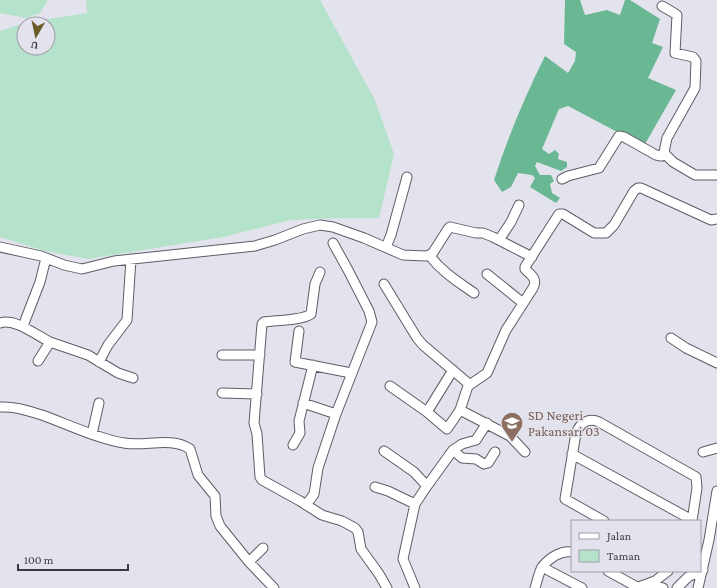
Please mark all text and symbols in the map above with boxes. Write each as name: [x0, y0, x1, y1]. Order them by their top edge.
north arrow: [16, 16, 56, 56]
text: U: [29, 39, 39, 52]
place label: SD Negeri Pakansari 03: [528, 407, 600, 439]
school or university icon: SD Negeri Pakansari 03: [499, 410, 525, 443]
legend: [571, 520, 701, 572]
text: Jalan: [606, 529, 632, 543]
scale bar: [18, 546, 128, 572]
text: Taman: [607, 549, 641, 563]
text: 100 m: [24, 553, 54, 567]

